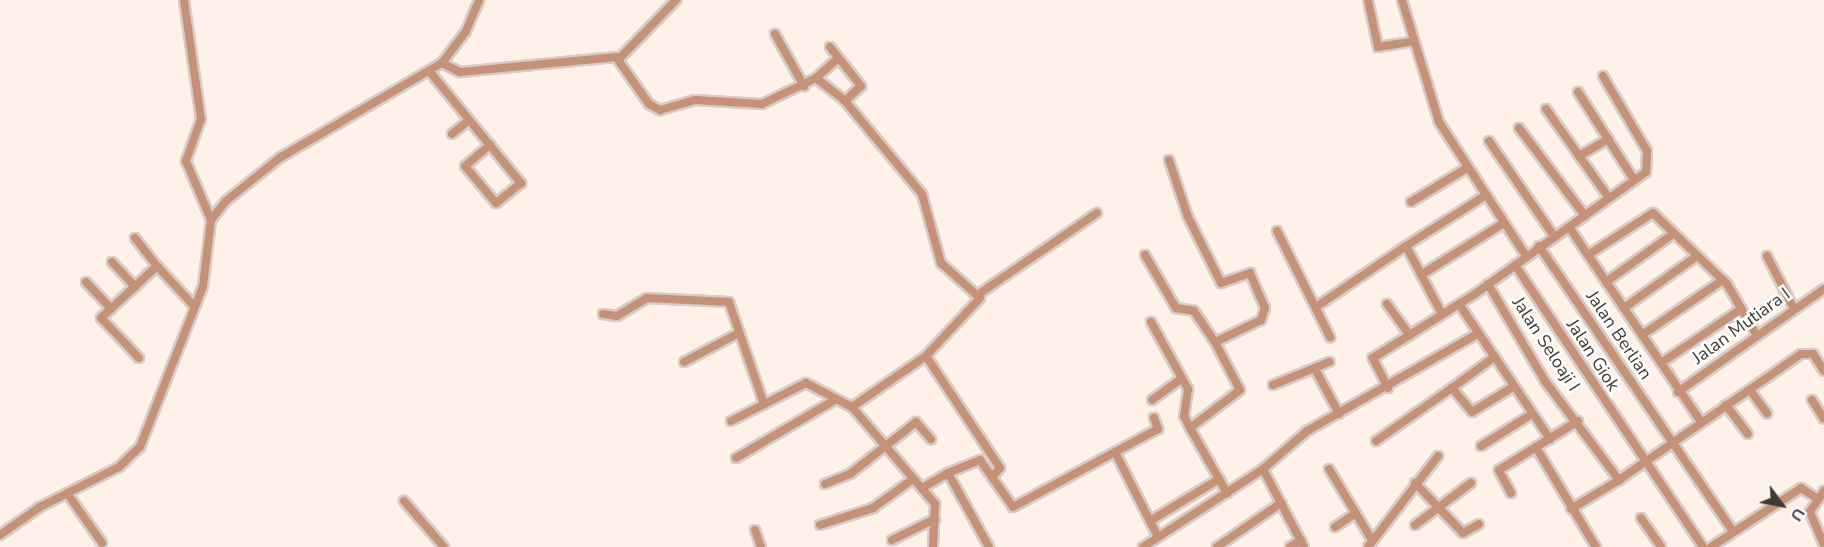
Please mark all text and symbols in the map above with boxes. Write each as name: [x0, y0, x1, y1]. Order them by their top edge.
street label: Jalan Mutiara I: [1688, 283, 1794, 369]
street label: Jalan Berlian: [1581, 286, 1657, 384]
street label: Jalan Seloaji I: [1507, 293, 1585, 395]
street label: Jalan Giok: [1562, 315, 1624, 395]
north arrow: [1752, 475, 1812, 535]
text: U: [1785, 504, 1810, 525]

